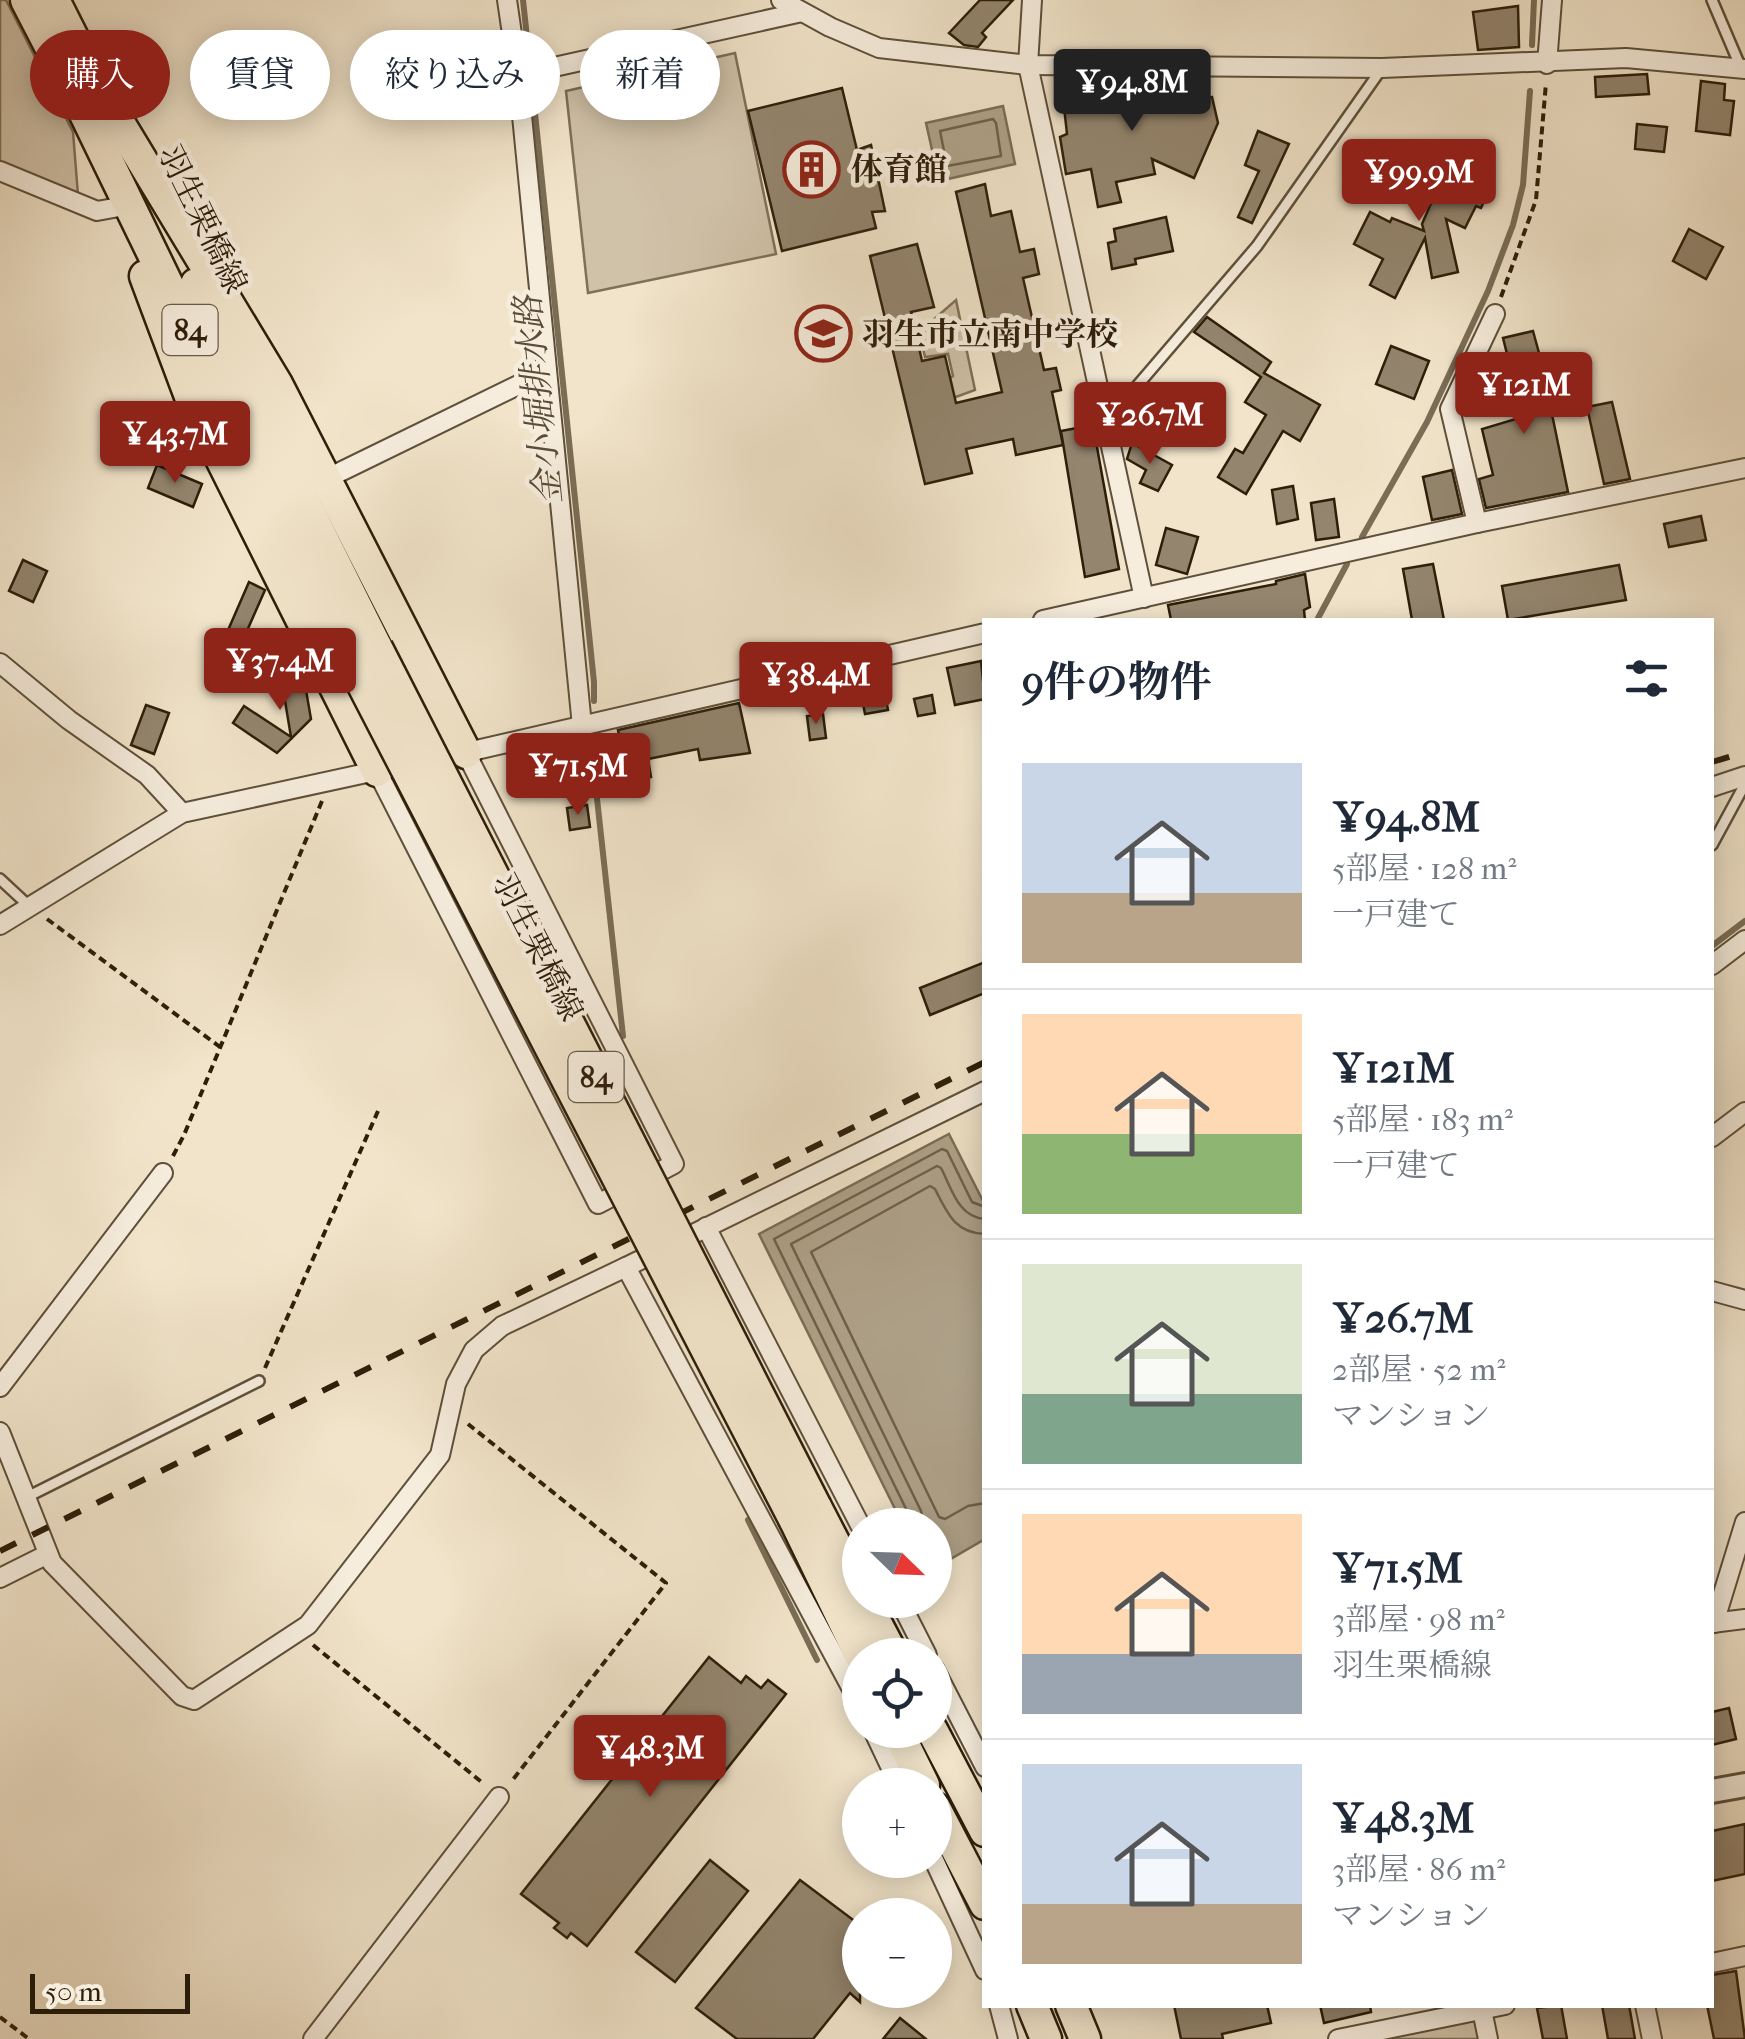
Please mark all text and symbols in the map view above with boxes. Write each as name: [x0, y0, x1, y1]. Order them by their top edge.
chip: 購入: [30, 30, 170, 120]
chip: 賃貸: [190, 30, 330, 120]
chip: 絞り込み: [350, 30, 560, 120]
chip: 新着: [580, 30, 720, 120]
pin: ¥94.8M: [1051, 49, 1213, 134]
text: ¥94.8M: [1076, 63, 1188, 100]
street label: 羽生栗橋線: [151, 139, 254, 299]
building icon: 体育館: [782, 139, 842, 199]
pin: ¥99.9M: [1338, 139, 1500, 224]
place label: 体育館: [851, 151, 947, 188]
text: ¥99.9M: [1364, 153, 1474, 190]
water label: 金小堀排水路: [507, 291, 570, 507]
school or university icon: 羽生市立南中学校: [793, 304, 853, 364]
road number: 84: [162, 305, 218, 355]
place label: 羽生市立南中学校: [862, 316, 1118, 353]
pin: ¥121M: [1454, 352, 1594, 437]
text: ¥121M: [1477, 366, 1571, 403]
pin: ¥26.7M: [1069, 382, 1231, 467]
text: ¥26.7M: [1096, 396, 1204, 433]
pin: ¥43.7M: [94, 401, 256, 486]
text: ¥43.7M: [122, 415, 228, 452]
pin: ¥37.4M: [199, 628, 361, 713]
text: ¥37.4M: [226, 642, 334, 679]
pin: ¥38.4M: [735, 642, 897, 727]
icon: filters: [1619, 651, 1674, 706]
text: ¥38.4M: [761, 656, 871, 693]
text: 9件の物件: [1022, 658, 1212, 707]
pin: ¥71.5M: [497, 733, 659, 818]
text: ¥71.5M: [528, 747, 628, 784]
text: ¥94.8M: [1332, 793, 1480, 842]
icon: home: [1102, 803, 1222, 923]
text: 5部屋 · 128 m²: [1332, 850, 1516, 887]
street label: 羽生栗橋線: [485, 868, 590, 1027]
text: 一戸建て: [1332, 896, 1460, 933]
text: ¥121M: [1332, 1044, 1455, 1093]
road number: 84: [568, 1052, 624, 1102]
icon: home: [1102, 1054, 1222, 1174]
text: 5部屋 · 183 m²: [1332, 1101, 1513, 1138]
text: 一戸建て: [1332, 1147, 1460, 1184]
text: ¥26.7M: [1332, 1294, 1473, 1343]
icon: home: [1102, 1304, 1222, 1424]
text: 2部屋 · 52 m²: [1332, 1351, 1505, 1388]
text: マンション: [1332, 1397, 1491, 1434]
north arrow: [842, 1508, 952, 1618]
map controls: [842, 1508, 952, 2008]
text: ¥71.5M: [1332, 1544, 1463, 1593]
icon: home: [1102, 1554, 1222, 1674]
text: 3部屋 · 98 m²: [1332, 1601, 1505, 1638]
button: locate: [842, 1638, 952, 1748]
text: 羽生栗橋線: [1332, 1647, 1492, 1684]
pin: ¥48.3M: [569, 1715, 731, 1800]
text: ¥48.3M: [596, 1729, 704, 1766]
button: +: [842, 1768, 952, 1878]
text: ¥48.3M: [1332, 1794, 1474, 1843]
icon: home: [1102, 1804, 1222, 1924]
text: 3部屋 · 86 m²: [1332, 1851, 1505, 1888]
text: マンション: [1332, 1897, 1491, 1934]
button: −: [842, 1898, 952, 2008]
scale bar: [30, 1969, 190, 2014]
text: 50 m: [45, 1975, 102, 2008]

